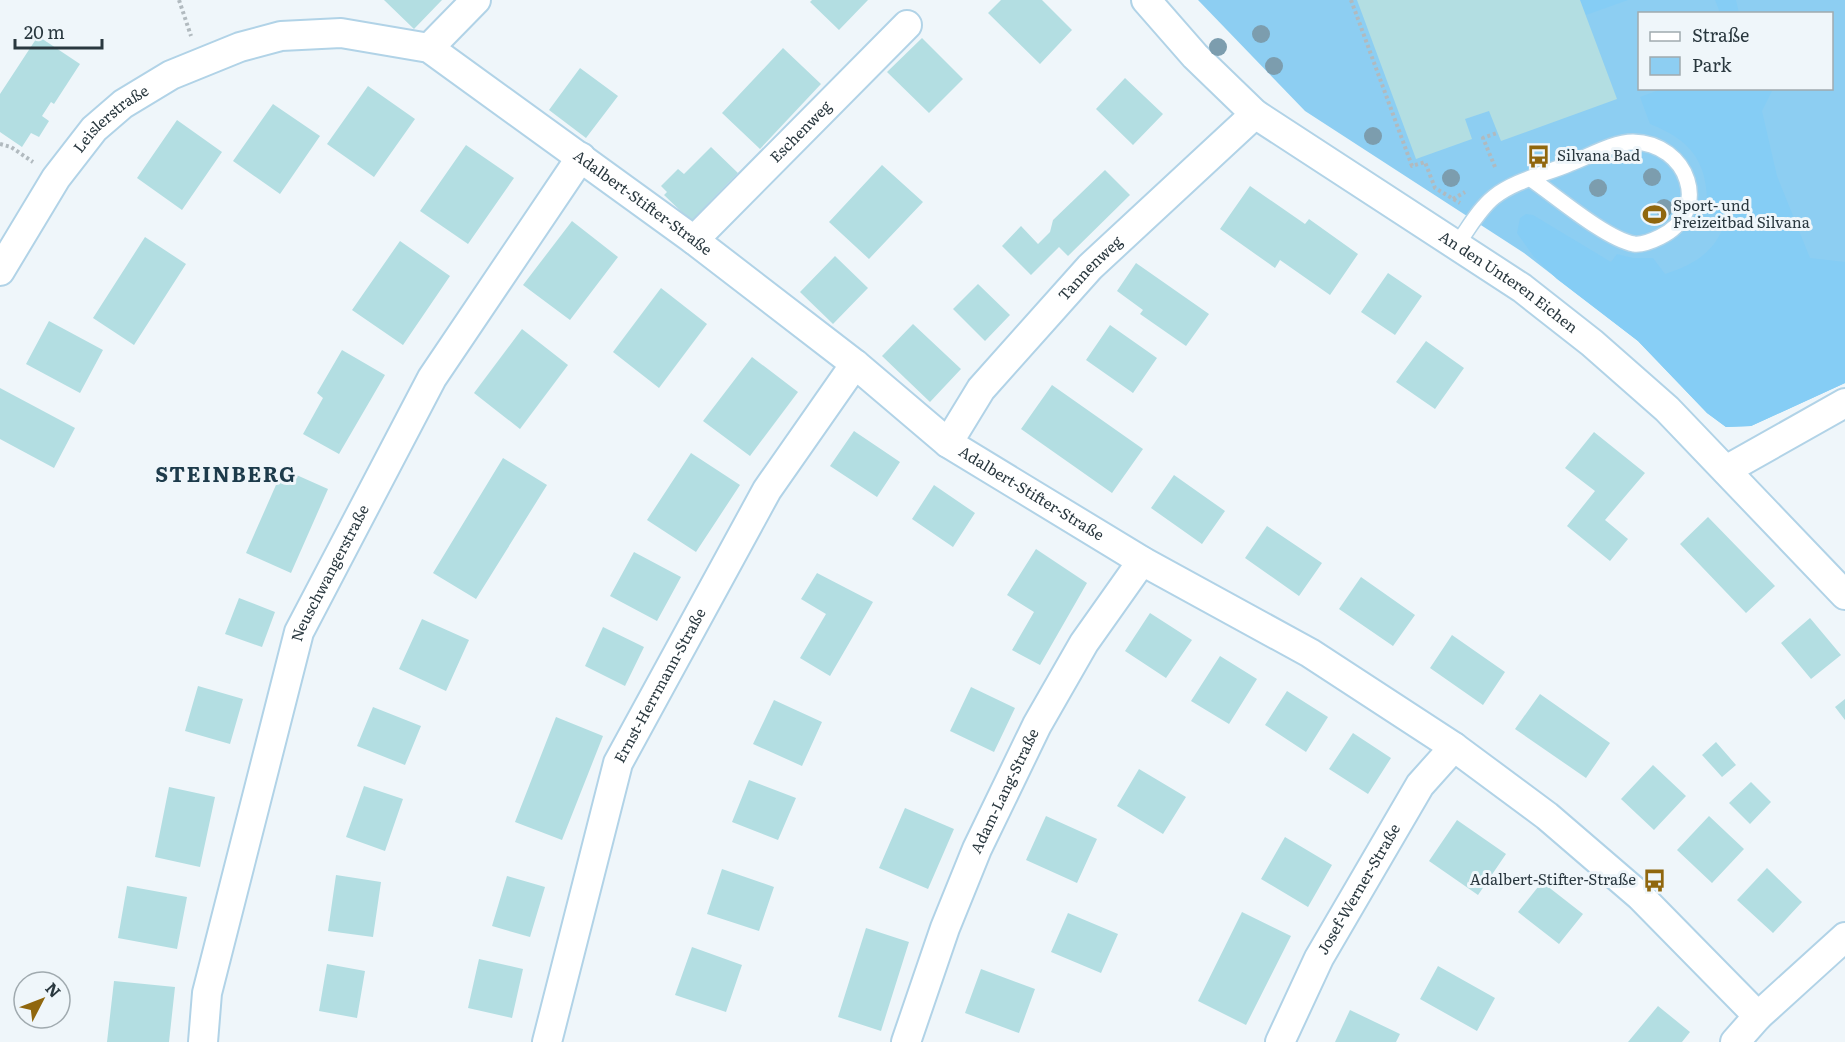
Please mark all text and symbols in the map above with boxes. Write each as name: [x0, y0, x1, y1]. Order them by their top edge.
scale bar: [15, 12, 102, 50]
legend: [1638, 12, 1833, 90]
text: 20 m: [24, 18, 65, 45]
text: Straße: [1692, 21, 1749, 48]
text: Park: [1692, 51, 1733, 78]
street label: Leislerstraße: [67, 78, 153, 157]
street label: Eschenweg: [764, 94, 836, 167]
street label: Adalbert-Stifter-Straße: [569, 143, 718, 260]
bus stop icon: Silvana Bad: [1526, 143, 1552, 169]
place label: Silvana Bad: [1557, 143, 1640, 166]
place label: Sport- und Freizeitbad Silvana: [1673, 193, 1811, 233]
sports icon: Sport- und Freizeitbad Silvana: [1642, 202, 1668, 228]
street label: An den Unteren Eichen: [1435, 224, 1584, 338]
street label: Tannenweg: [1052, 229, 1127, 305]
street label: Adalbert-Stifter-Straße: [955, 439, 1109, 545]
district label: STEINBERG: [155, 457, 297, 488]
street label: Neuschwangerstraße: [284, 500, 374, 644]
street label: Ernst-Herrmann-Straße: [607, 603, 711, 767]
street label: Adam-Lang-Straße: [964, 724, 1044, 857]
street label: Josef-Werner-Straße: [1310, 819, 1405, 959]
place label: Adalbert-Stifter-Straße: [1470, 867, 1636, 890]
bus stop icon: Adalbert-Stifter-Straße: [1641, 867, 1667, 893]
north arrow: [12, 970, 72, 1030]
text: N: [40, 976, 67, 1002]

